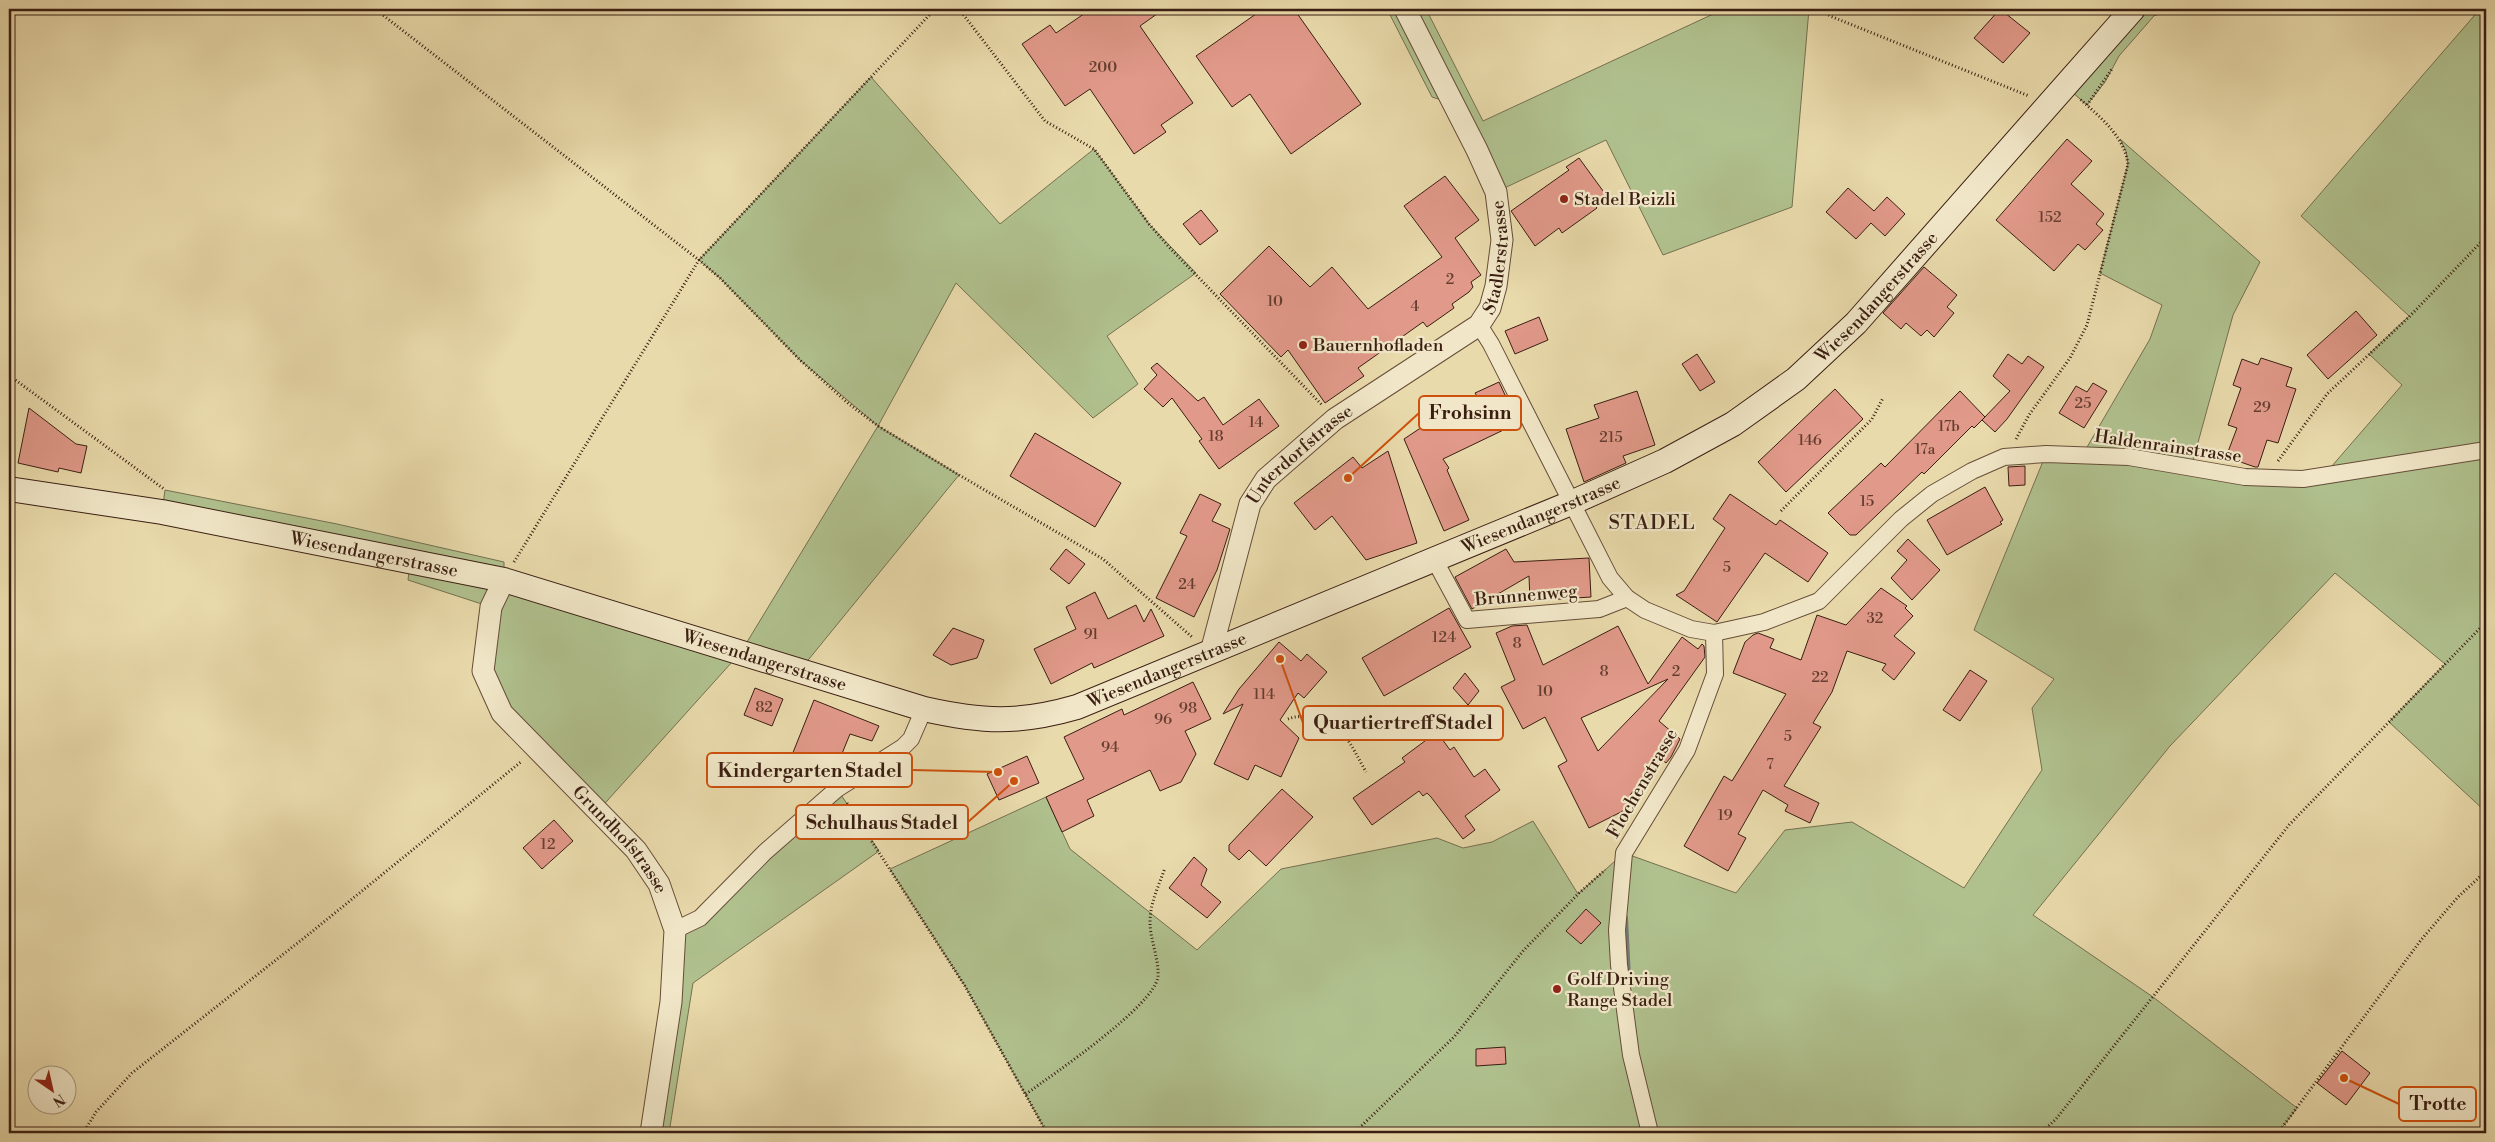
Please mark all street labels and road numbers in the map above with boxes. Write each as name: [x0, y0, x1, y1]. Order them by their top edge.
street label: Stadlerstrasse: [1478, 199, 1514, 319]
street label: Wiesendangerstrasse: [1809, 227, 1943, 368]
street label: Unterdorfstrasse: [1242, 400, 1357, 509]
street label: Haldenrainstrasse: [2093, 425, 2243, 468]
street label: Wiesendangerstrasse: [1457, 471, 1624, 559]
street label: Wiesendangerstrasse: [287, 527, 460, 583]
street label: Brunnenweg: [1473, 579, 1579, 612]
street label: Wiesendangerstrasse: [679, 624, 849, 697]
street label: Wiesendangerstrasse: [1083, 627, 1250, 714]
street label: Flochenstrasse: [1602, 724, 1683, 842]
street label: Grundhofstrasse: [567, 781, 672, 896]

